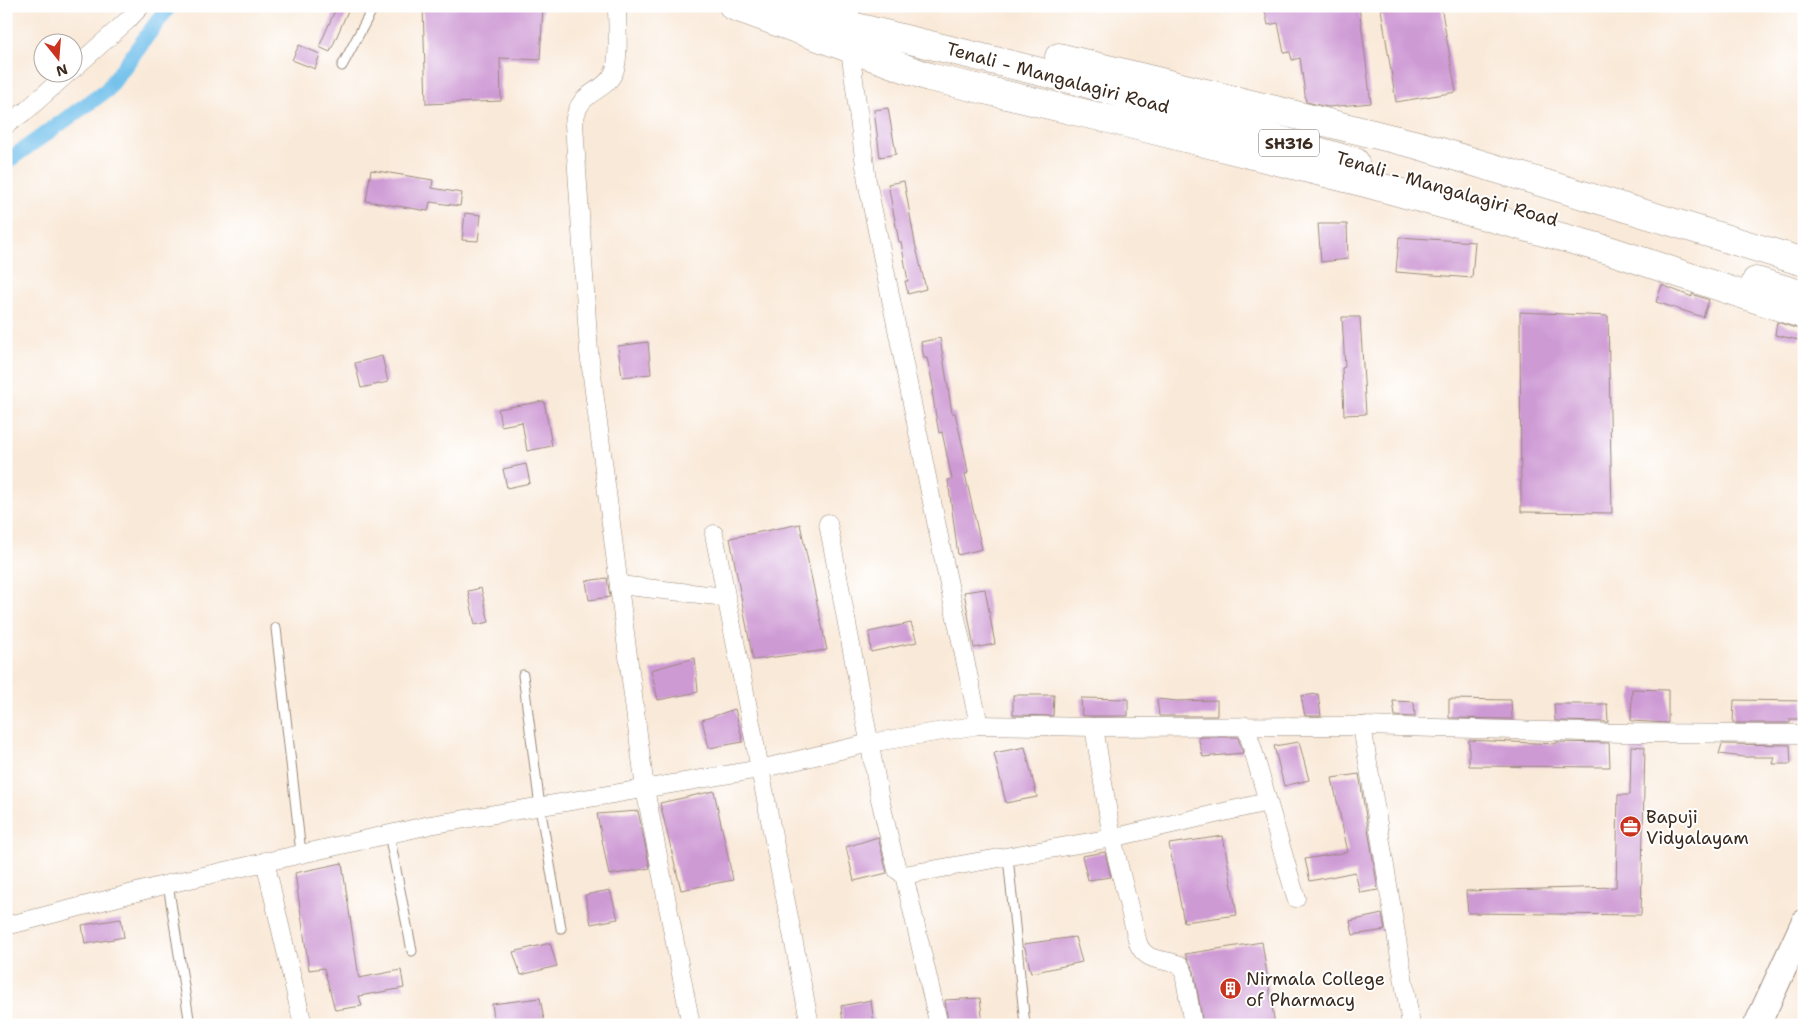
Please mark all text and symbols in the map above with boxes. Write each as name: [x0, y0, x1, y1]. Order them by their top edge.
north arrow: [32, 32, 82, 82]
street label: Tenali - Mangalagiri Road: [944, 37, 1172, 119]
text: N: [54, 60, 70, 81]
road number: SH316: [1259, 130, 1319, 156]
street label: Tenali - Mangalagiri Road: [1333, 146, 1561, 232]
place label: Bapuji Vidyalayam: [1646, 805, 1749, 850]
office icon: Bapuji Vidyalayam: [1618, 815, 1642, 839]
place label: Nirmala College of Pharmacy: [1246, 967, 1385, 1012]
building icon: Nirmala College of Pharmacy: [1218, 977, 1242, 1001]

